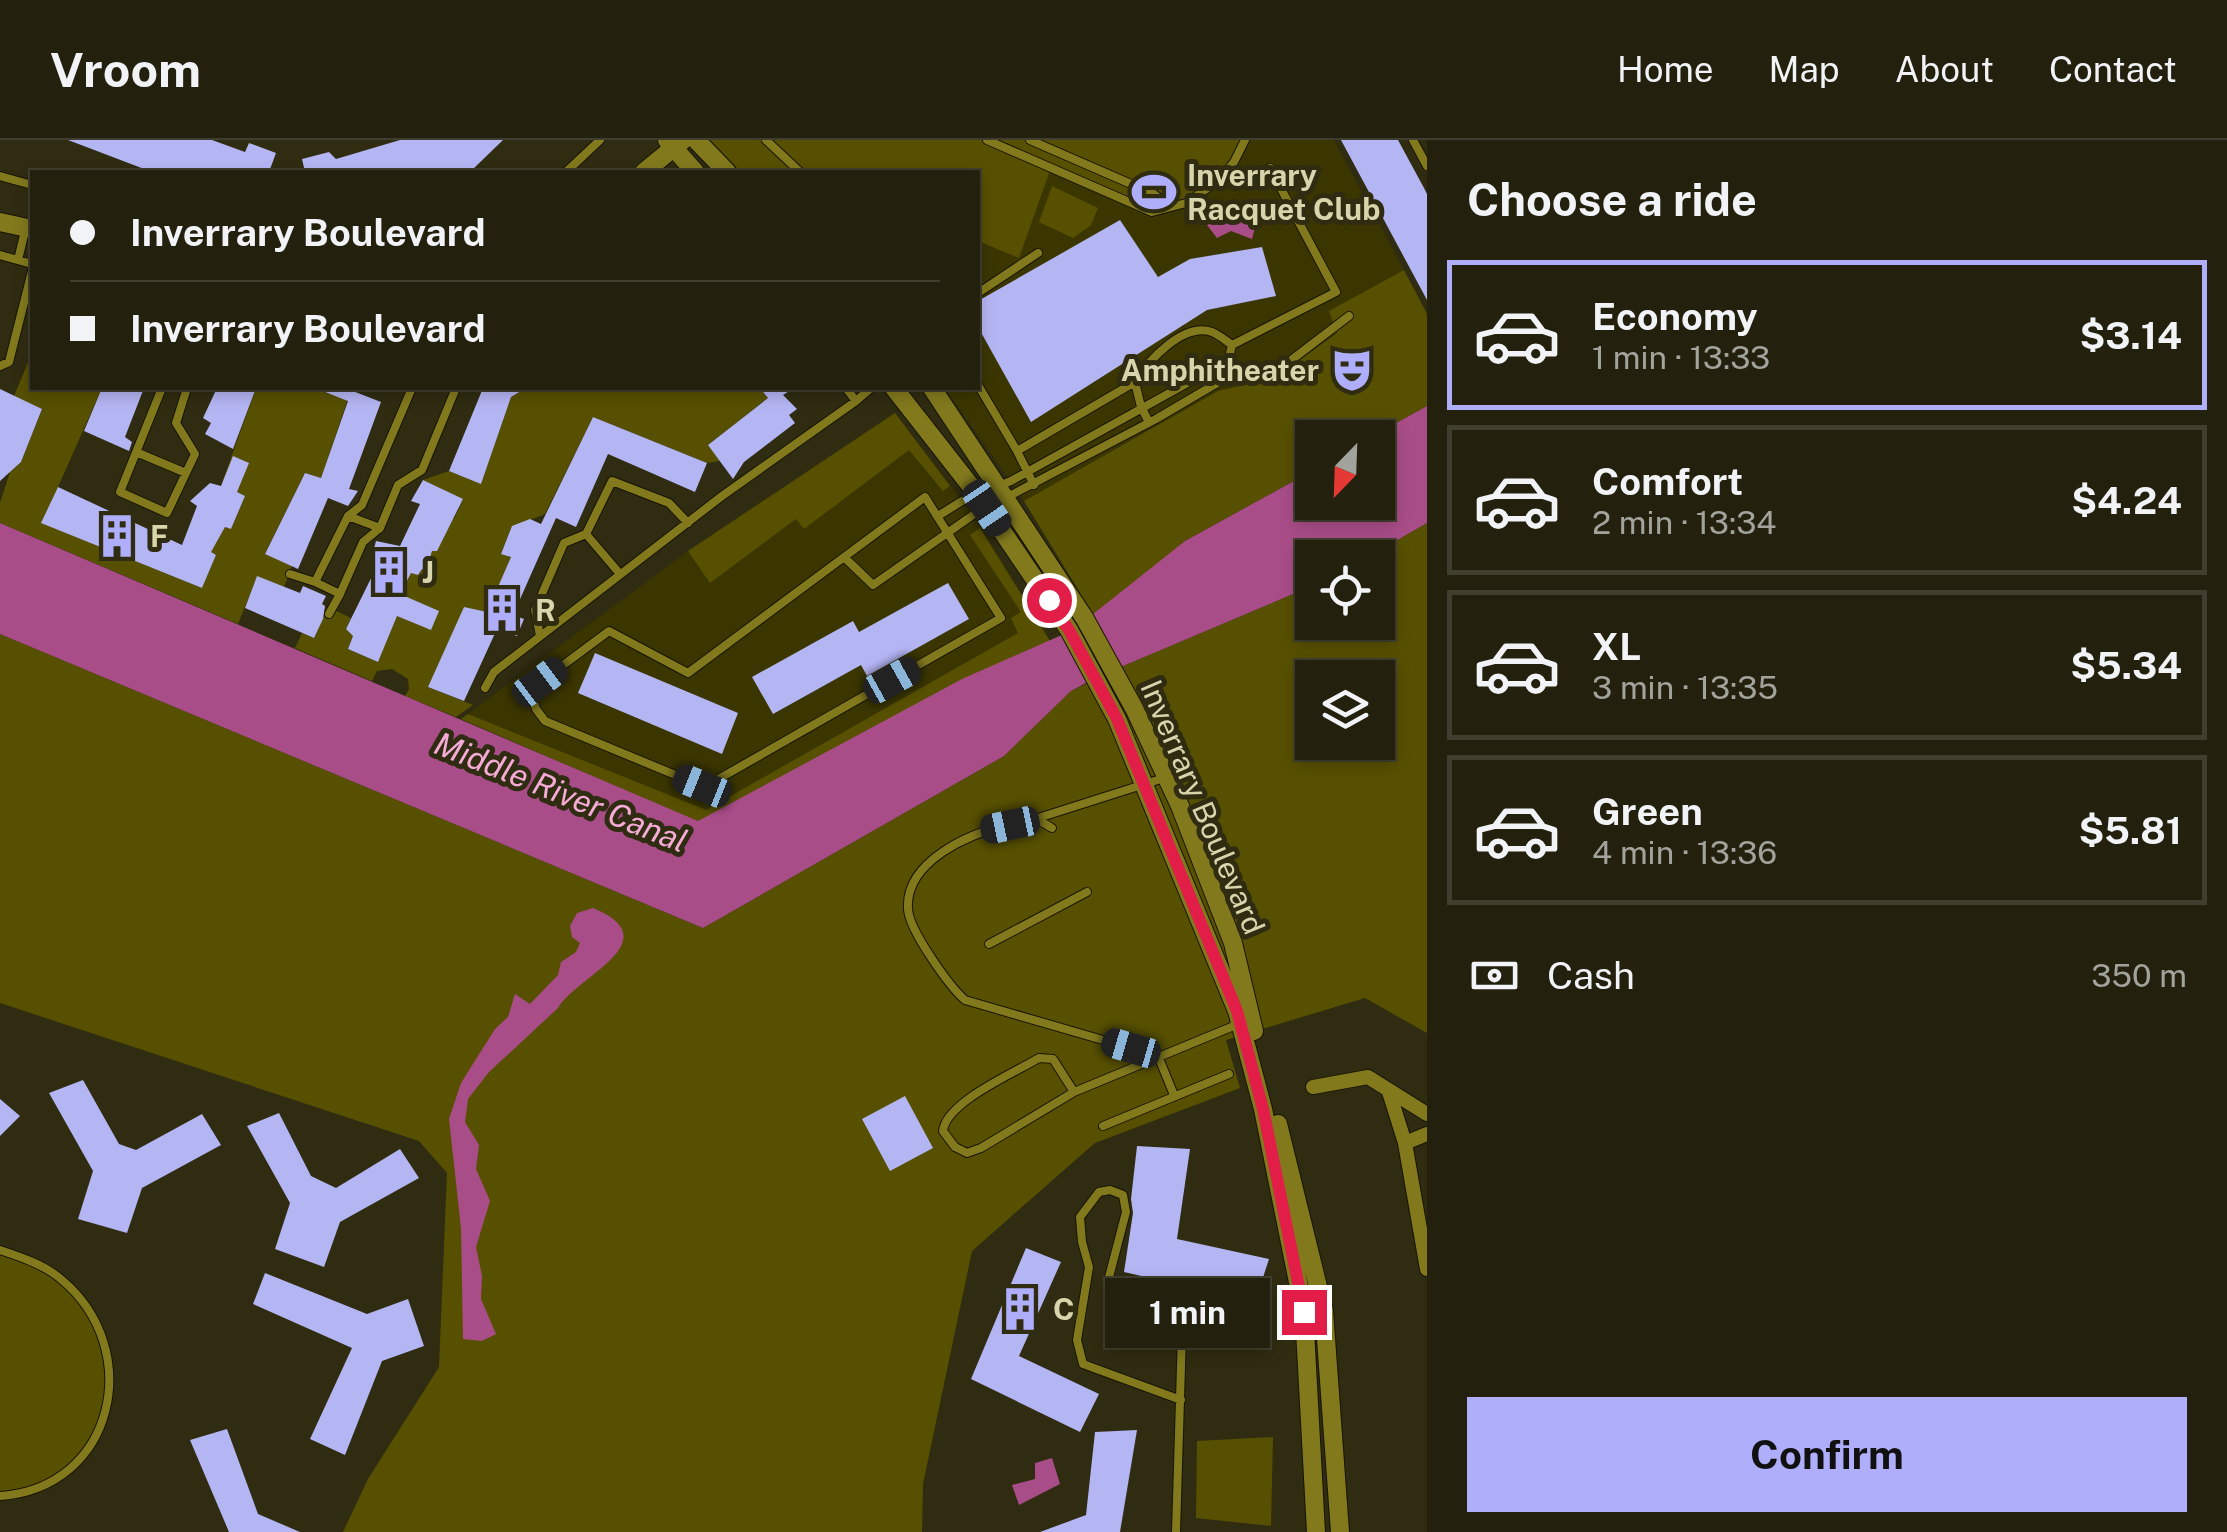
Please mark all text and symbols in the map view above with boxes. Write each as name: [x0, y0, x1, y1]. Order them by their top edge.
text: Vroom: [50, 41, 201, 98]
text: Home: [1617, 49, 1714, 90]
text: Map: [1769, 49, 1840, 90]
text: About: [1895, 49, 1994, 90]
text: Contact: [2049, 49, 2177, 90]
place label: Inverrary Racquet Club: [1187, 157, 1380, 227]
sports icon: Inverrary Racquet Club: [1130, 168, 1178, 216]
text: Choose a ride: [1467, 173, 1757, 226]
text: Inverrary Boulevard: [130, 210, 486, 255]
icon: car: [1472, 290, 1562, 380]
text: Economy: [1592, 294, 1758, 339]
text: Inverrary Boulevard: [130, 306, 486, 351]
text: $3.14: [2079, 313, 2182, 358]
text: 1 min · 13:33: [1592, 339, 1770, 376]
theatre icon: Amphitheater: [1328, 346, 1376, 394]
place label: Amphitheater: [1121, 352, 1319, 388]
north arrow: [1295, 420, 1395, 520]
map controls: [1295, 420, 1395, 760]
icon: car: [1472, 455, 1562, 545]
text: Comfort: [1592, 459, 1743, 504]
car: [958, 475, 1016, 541]
text: $4.24: [2071, 478, 2182, 523]
text: 2 min · 13:34: [1592, 504, 1776, 541]
building icon: F: [93, 512, 141, 560]
place label: F: [150, 518, 168, 554]
button: locate: [1295, 540, 1395, 640]
building icon: J: [365, 548, 413, 596]
place label: J: [422, 554, 434, 590]
route start: [1027, 578, 1072, 623]
building icon: R: [478, 586, 526, 634]
place label: R: [535, 592, 556, 628]
icon: car: [1472, 620, 1562, 710]
text: XL: [1592, 624, 1641, 669]
text: $5.34: [2070, 643, 2182, 688]
car: [507, 652, 573, 712]
car: [858, 652, 926, 708]
button: layers: [1295, 660, 1395, 760]
text: 3 min · 13:35: [1592, 669, 1778, 706]
street label: Inverrary Boulevard: [1133, 675, 1273, 939]
water label: Middle River Canal: [429, 724, 693, 860]
car: [669, 761, 735, 811]
icon: car: [1472, 785, 1562, 875]
text: Green: [1592, 789, 1703, 834]
car: [978, 804, 1042, 846]
text: $5.81: [2078, 808, 2182, 853]
text: 4 min · 13:36: [1592, 834, 1777, 871]
icon: cash: [1467, 948, 1522, 1003]
text: Cash: [1547, 953, 1635, 998]
text: 350 m: [2091, 957, 2187, 994]
car: [1098, 1025, 1164, 1071]
callout: 1 min: [1104, 1277, 1269, 1347]
building icon: C: [996, 1285, 1044, 1333]
route end: [1282, 1290, 1327, 1335]
place label: C: [1053, 1291, 1075, 1327]
text: 1 min: [1149, 1294, 1226, 1331]
button: Confirm: [1467, 1397, 2187, 1512]

